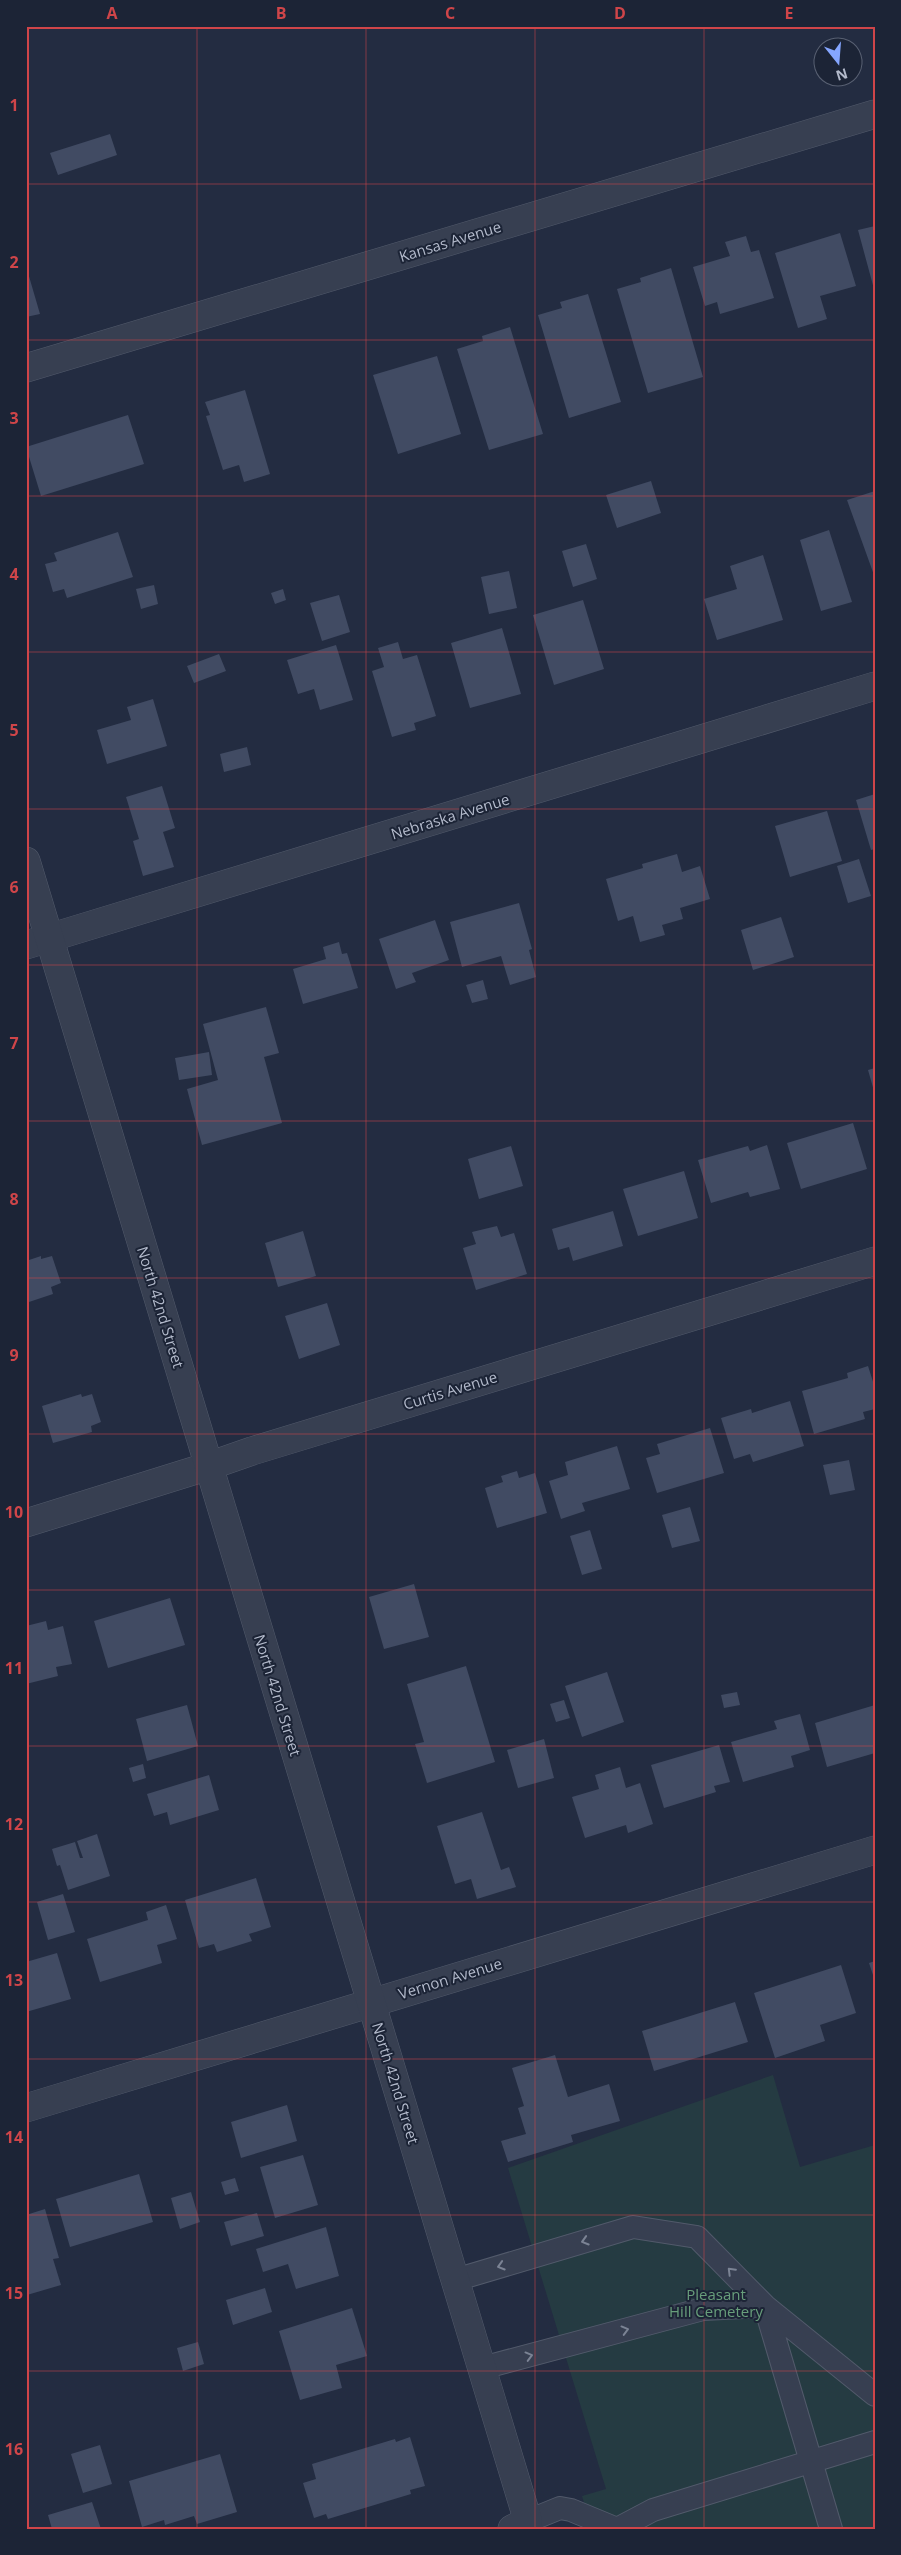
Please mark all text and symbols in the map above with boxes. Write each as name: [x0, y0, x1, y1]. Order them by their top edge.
text: A: [106, 2, 118, 24]
text: B: [276, 2, 286, 24]
text: C: [445, 2, 455, 24]
text: D: [614, 2, 626, 24]
text: E: [785, 2, 794, 24]
north arrow: [814, 38, 864, 88]
text: N: [834, 64, 850, 86]
text: 1: [9, 94, 19, 116]
street label: Kansas Avenue: [397, 216, 503, 266]
text: 2: [9, 251, 19, 273]
text: 3: [9, 407, 19, 429]
text: 4: [9, 563, 19, 585]
text: 5: [9, 719, 19, 741]
street label: Nebraska Avenue: [388, 788, 512, 844]
text: 6: [9, 876, 19, 898]
text: 7: [9, 1032, 19, 1054]
text: 8: [9, 1188, 19, 1210]
street label: North 42nd Street: [133, 1244, 189, 1370]
text: 9: [9, 1344, 19, 1366]
street label: Curtis Avenue: [401, 1366, 499, 1414]
text: 10: [5, 1501, 23, 1523]
street label: North 42nd Street: [250, 1632, 306, 1758]
text: 11: [5, 1657, 23, 1679]
text: 12: [5, 1813, 23, 1835]
street label: Vernon Avenue: [396, 1953, 504, 2003]
text: 13: [5, 1969, 23, 1991]
street label: North 42nd Street: [368, 2020, 424, 2146]
text: 14: [5, 2126, 23, 2148]
one-way arrow: [581, 2236, 590, 2246]
one-way arrow: [498, 2261, 506, 2271]
one-way arrow: [727, 2268, 736, 2277]
text: 15: [5, 2282, 23, 2304]
park label: Pleasant Hill Cemetery: [669, 2284, 763, 2321]
one-way arrow: [620, 2325, 629, 2336]
one-way arrow: [524, 2351, 532, 2361]
text: 16: [5, 2438, 23, 2460]

